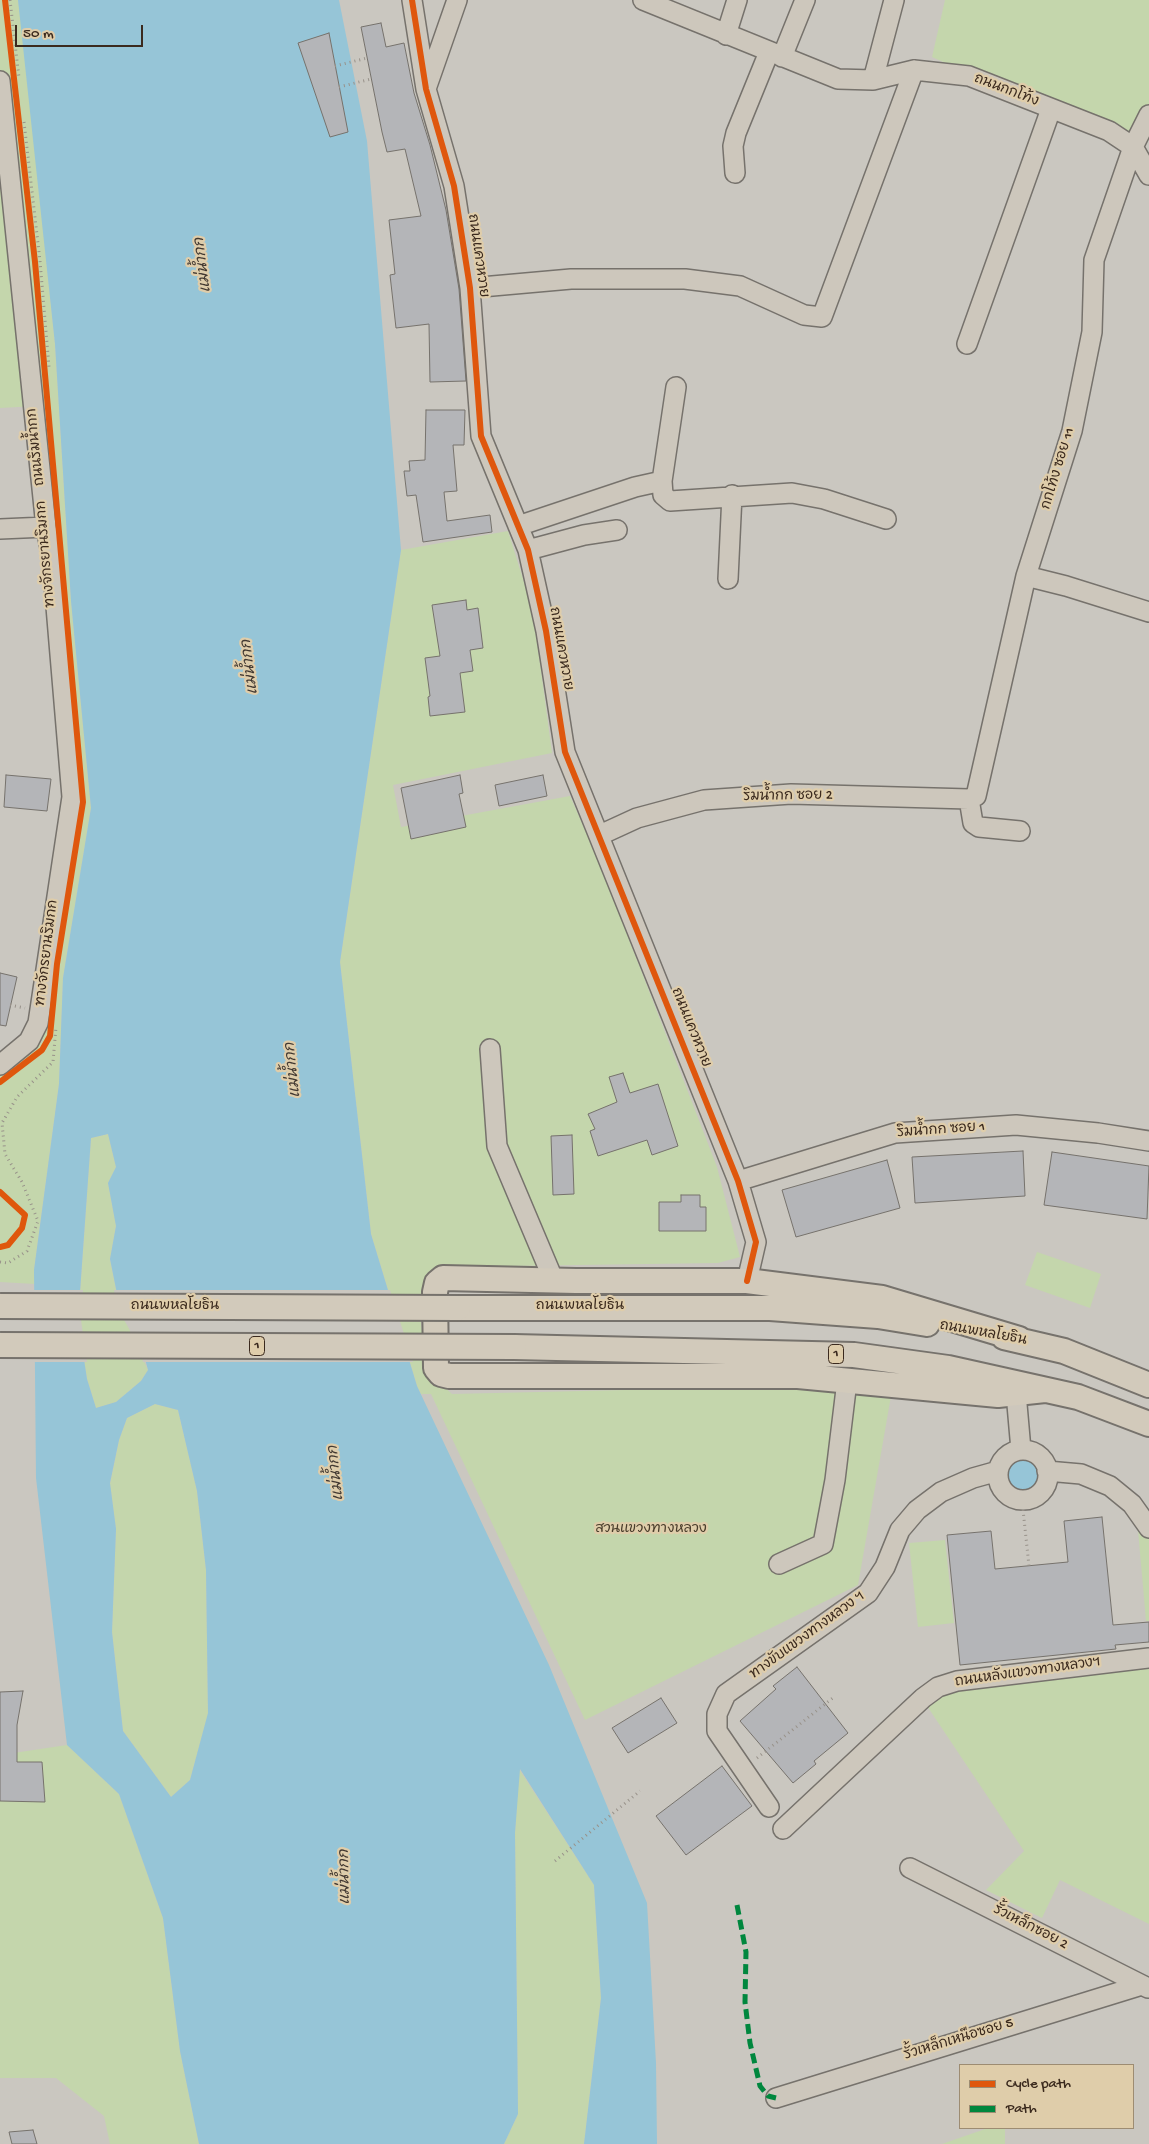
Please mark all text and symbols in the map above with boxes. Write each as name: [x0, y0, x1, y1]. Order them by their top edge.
scale bar: [18, 15, 145, 47]
text: 50 m: [23, 25, 54, 43]
street label: ถนนกกโท้ง: [971, 71, 1041, 111]
street label: ถนนแควหวาย: [463, 213, 491, 299]
water label: แม่น้ำกก: [192, 237, 216, 293]
street label: ถนนริมน้ำกก: [25, 407, 49, 487]
street label: กกโท้ง ซอย 11: [1039, 426, 1079, 512]
street label: ทางจักรยานริมกก: [34, 500, 60, 608]
street label: ถนนแควหวาย: [544, 606, 576, 692]
water label: แม่น้ำกก: [239, 639, 263, 695]
street label: ริมน้ำกก ซอย 2: [743, 788, 833, 806]
street label: ทางจักรยานริมกก: [33, 899, 63, 1007]
street label: ถนนแควหวาย: [666, 986, 714, 1070]
water label: แม่น้ำกก: [282, 1042, 306, 1098]
street label: ริมน้ำกก ซอย 1: [896, 1120, 986, 1142]
street label: ถนนพหลโยธิน: [131, 1299, 219, 1315]
street label: ถนนพหลโยธิน: [536, 1299, 624, 1315]
street label: ถนนพหลโยธิน: [938, 1318, 1028, 1350]
road number: 1: [250, 1336, 264, 1355]
road number: 1: [828, 1345, 844, 1364]
water label: แม่น้ำกก: [325, 1445, 349, 1501]
park label: สวนแขวงทางหลวง: [595, 1522, 707, 1538]
street label: ทางขับแขวงทางหลวง ฯ: [747, 1589, 869, 1683]
street label: ถนนหลังแขวงทางหลวงฯ: [954, 1654, 1102, 1692]
water label: แม่น้ำกก: [337, 1849, 355, 1905]
street label: รั้วเหล็กซอย 2: [990, 1902, 1070, 1954]
street label: รั้วเหล็กเหนือซอย 5: [902, 2015, 1016, 2065]
legend: [959, 2064, 1134, 2129]
text: Cycle path: [1006, 2075, 1071, 2093]
text: Path: [1006, 2100, 1037, 2118]

